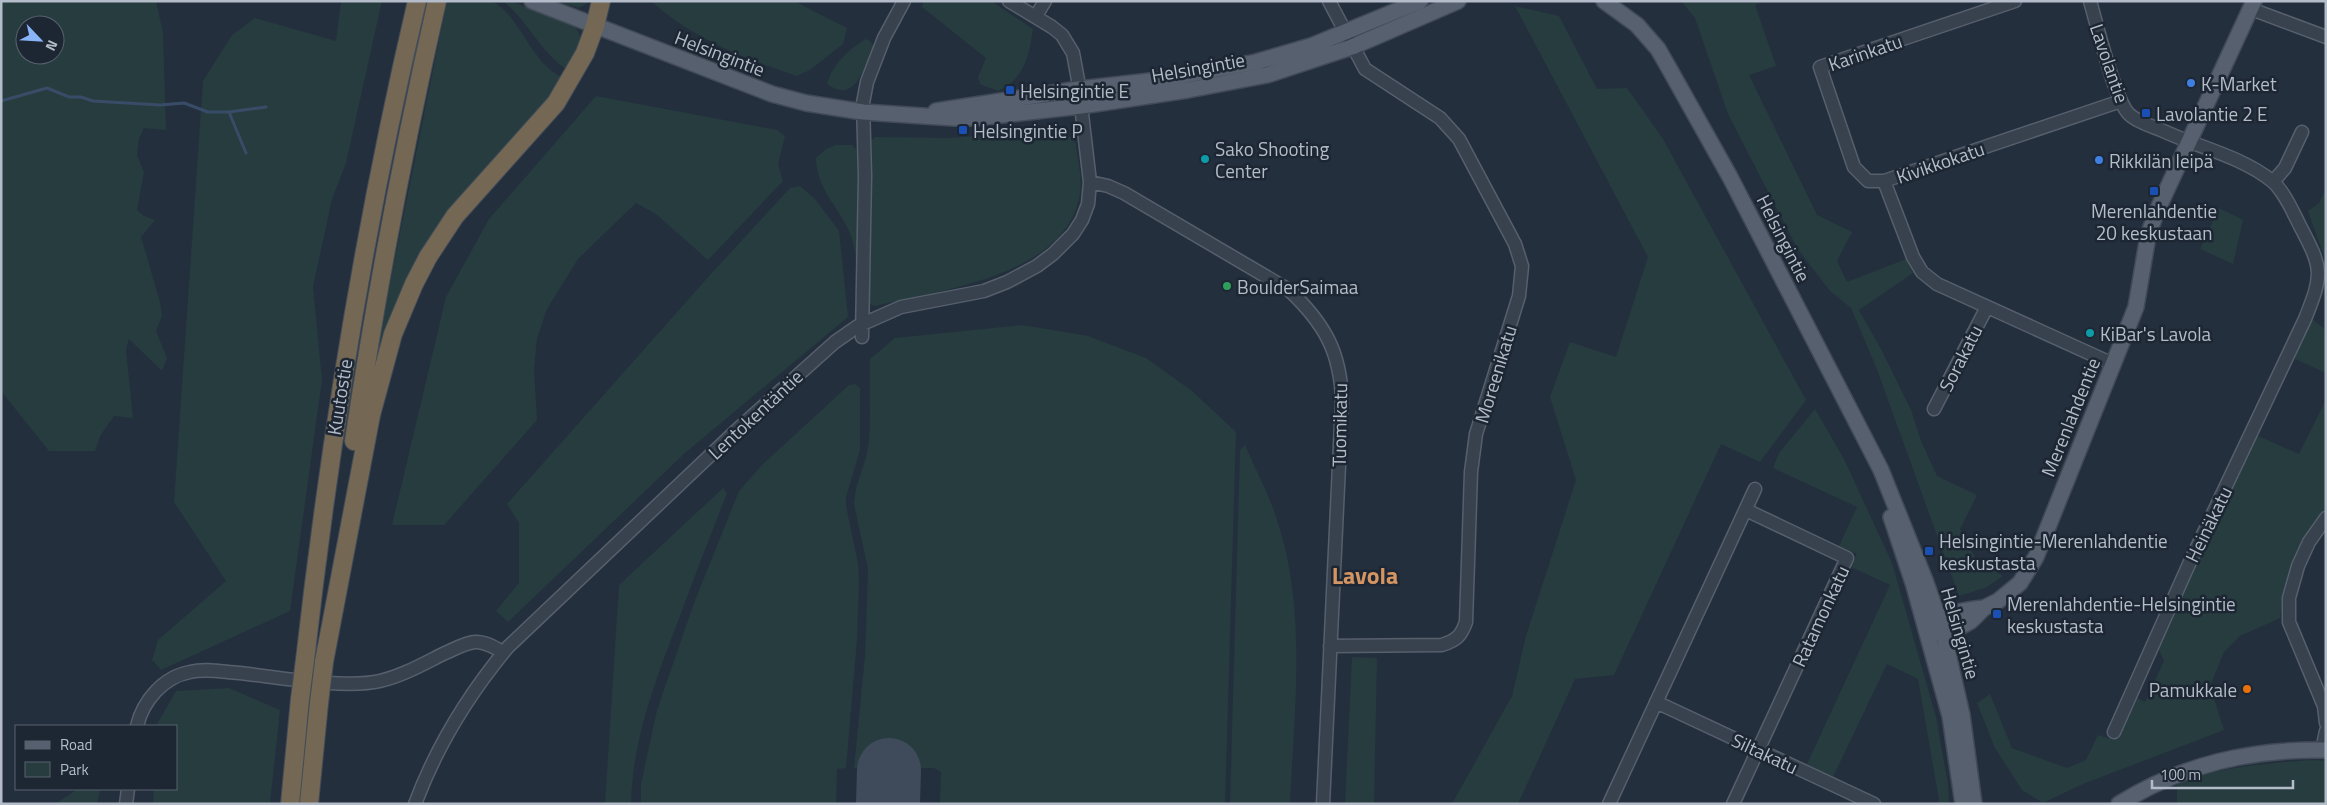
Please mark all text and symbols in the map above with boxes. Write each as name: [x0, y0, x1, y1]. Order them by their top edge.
north arrow: [15, 15, 65, 65]
street label: Lavolantie: [2083, 20, 2137, 106]
street label: Helsingintie: [671, 23, 769, 83]
street label: Karinkatu: [1824, 26, 1906, 78]
text: N: [41, 37, 64, 55]
street label: Helsingintie: [1149, 45, 1247, 89]
place label: K-Market: [2201, 69, 2277, 98]
place label: Helsingintie E: [1020, 76, 1129, 105]
marker: K-Market: [2185, 77, 2197, 89]
marker: Helsingintie E: [1004, 84, 1016, 96]
place label: Lavolantie 2 E: [2156, 99, 2268, 128]
marker: Lavolantie 2 E: [2140, 107, 2152, 119]
place label: Helsingintie P: [973, 116, 1083, 145]
marker: Helsingintie P: [957, 124, 969, 136]
street label: Kivikkokatu: [1892, 133, 1988, 191]
place label: Sako Shooting Center: [1215, 134, 1329, 185]
place label: Rikkilän leipä: [2109, 146, 2214, 175]
marker: Sako Shooting Center: [1199, 153, 1211, 165]
marker: Rikkilän leipä: [2093, 154, 2105, 166]
marker: Merenlahdentie 20 keskustaan: [2148, 185, 2160, 197]
street label: Helsingintie: [1750, 189, 1818, 287]
place label: Merenlahdentie 20 keskustaan: [2091, 196, 2217, 247]
place label: BoulderSaimaa: [1237, 272, 1359, 301]
marker: BoulderSaimaa: [1221, 280, 1233, 292]
street label: Sorakatu: [1931, 319, 1989, 397]
place label: KiBar's Lavola: [2100, 319, 2212, 348]
street label: Moreenikatu: [1466, 321, 1524, 427]
marker: KiBar's Lavola: [2084, 327, 2096, 339]
street label: Merenlahdentie: [2033, 353, 2107, 481]
street label: Kuutostie: [319, 357, 359, 437]
street label: Lentokentäntie: [701, 362, 809, 466]
street label: Tuomikatu: [1324, 383, 1354, 467]
street label: Heinäkatu: [2177, 481, 2239, 567]
place label: Helsingintie-Merenlahdentie keskustasta: [1939, 526, 2168, 577]
marker: Helsingintie-Merenlahdentie keskustasta: [1923, 545, 1935, 557]
district label: Lavola: [1332, 557, 1398, 593]
street label: Ratamonkatu: [1784, 561, 1856, 671]
street label: Helsingintie: [1934, 584, 1988, 682]
place label: Merenlahdentie-Helsingintie keskustasta: [2007, 589, 2236, 640]
marker: Merenlahdentie-Helsingintie keskustasta: [1991, 608, 2003, 620]
place label: Pamukkale: [2149, 675, 2237, 704]
marker: Pamukkale: [2241, 683, 2253, 695]
legend: [15, 725, 178, 790]
street label: Siltakatu: [1727, 725, 1803, 781]
text: Road: [60, 733, 92, 756]
text: Park: [60, 758, 89, 781]
scale bar: [2152, 758, 2293, 790]
text: 100 m: [2160, 763, 2201, 786]

